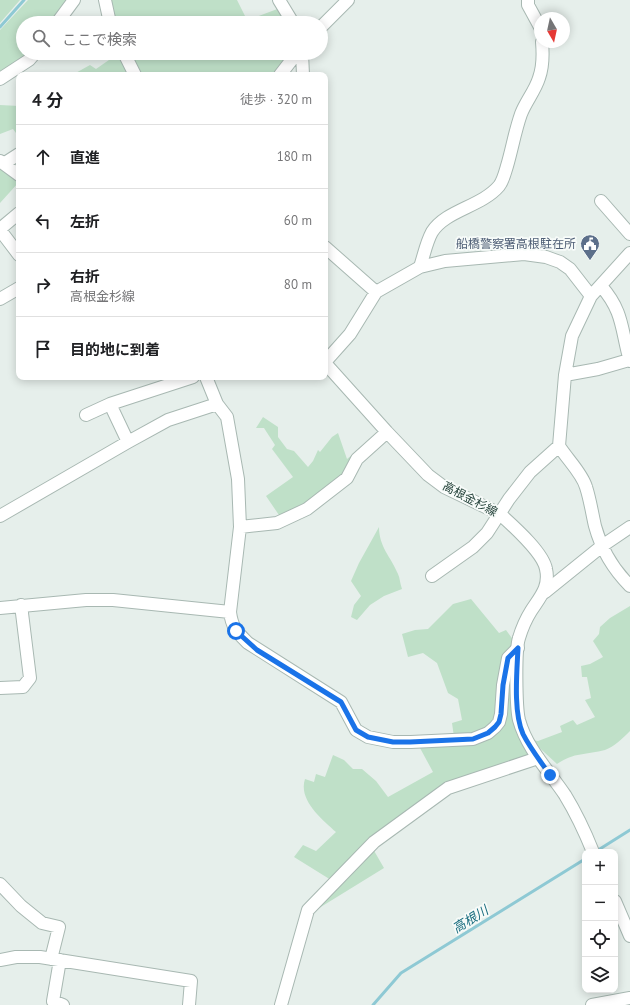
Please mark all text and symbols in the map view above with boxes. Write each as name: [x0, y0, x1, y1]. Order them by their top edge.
north arrow: [534, 12, 570, 48]
search box: [16, 16, 328, 60]
icon: search: [30, 27, 52, 49]
text: ここで検索: [62, 30, 137, 49]
text: 4 分: [32, 89, 63, 111]
text: 徒歩 · 320 m: [240, 91, 312, 108]
icon: ahead: [32, 146, 54, 168]
text: 直進: [70, 148, 100, 167]
text: 180 m: [277, 148, 312, 165]
icon: left: [32, 210, 54, 232]
text: 左折: [70, 212, 100, 231]
text: 60 m: [284, 212, 312, 229]
public building icon: 船橋警察署高根駐在所: [579, 233, 601, 261]
place label: 船橋警察署高根駐在所: [456, 236, 576, 251]
text: 右折: [70, 267, 100, 286]
icon: right: [32, 274, 54, 296]
text: 80 m: [284, 276, 312, 293]
text: 高根金杉線: [70, 288, 135, 305]
icon: arrive: [32, 338, 54, 360]
text: 目的地に到着: [70, 340, 160, 359]
street label: 高根金杉線: [440, 478, 500, 519]
route start: [227, 622, 245, 640]
route end: [541, 766, 559, 784]
map controls: [582, 849, 618, 993]
button: +: [582, 849, 618, 885]
button: −: [582, 885, 618, 921]
water label: 高根川: [449, 901, 493, 937]
button: locate: [582, 921, 618, 957]
button: layers: [582, 957, 618, 993]

